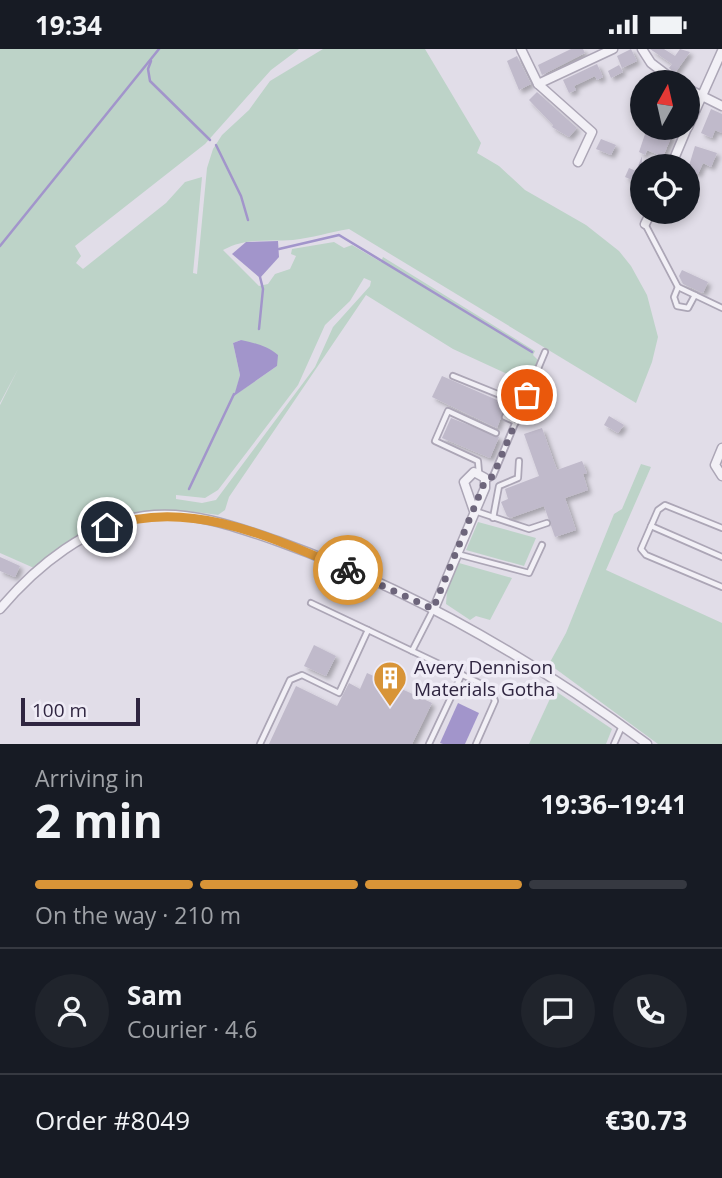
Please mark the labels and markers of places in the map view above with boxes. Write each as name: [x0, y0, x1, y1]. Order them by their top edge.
pin: [497, 365, 557, 425]
pin: [77, 497, 137, 557]
place label: Avery Dennison Materials Gotha: [414, 654, 555, 702]
building icon: Avery Dennison Materials Gotha: [371, 659, 409, 708]

